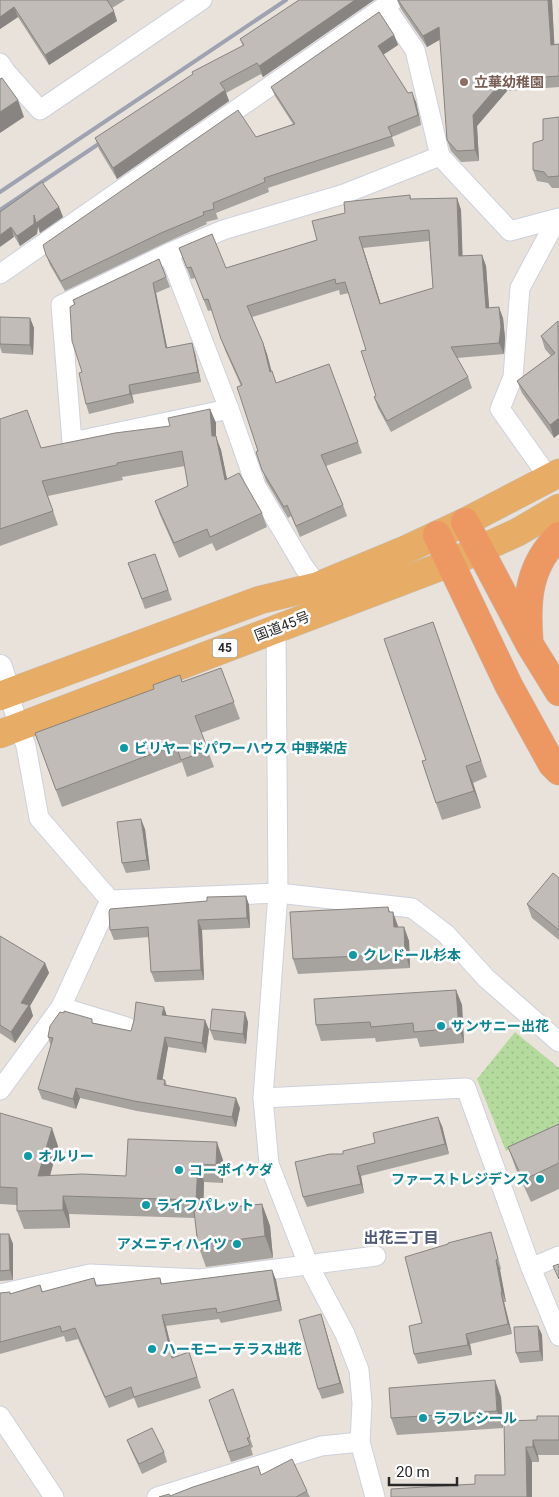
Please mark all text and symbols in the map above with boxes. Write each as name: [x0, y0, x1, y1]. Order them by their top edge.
place label: 立華幼稚園: [474, 74, 544, 90]
marker: 立華幼稚園: [458, 76, 470, 88]
street label: 国道45号: [252, 608, 312, 644]
road number: 45: [212, 638, 238, 658]
place label: ビリヤードパワーハウス 中野栄店: [134, 740, 347, 756]
marker: ビリヤードパワーハウス 中野栄店: [118, 742, 130, 754]
place label: クレドール杉本: [363, 947, 461, 963]
marker: クレドール杉本: [347, 949, 359, 961]
place label: サンサニー出花: [451, 1018, 549, 1034]
marker: サンサニー出花: [435, 1020, 447, 1032]
place label: オルリー: [38, 1148, 94, 1164]
marker: オルリー: [22, 1150, 34, 1162]
place label: コーポイケダ: [189, 1162, 273, 1178]
marker: コーポイケダ: [173, 1164, 185, 1176]
place label: ファーストレジデンス: [391, 1171, 530, 1187]
marker: ファーストレジデンス: [534, 1173, 546, 1185]
place label: ライフパレット: [156, 1197, 254, 1213]
marker: ライフパレット: [140, 1199, 152, 1211]
district label: 出花三丁目: [363, 1229, 439, 1247]
place label: アメニティハイツ: [117, 1236, 227, 1252]
marker: アメニティハイツ: [231, 1238, 243, 1250]
place label: ハーモニーテラス出花: [162, 1341, 302, 1357]
marker: ハーモニーテラス出花: [146, 1343, 158, 1355]
place label: ラフレシール: [433, 1410, 517, 1426]
marker: ラフレシール: [417, 1412, 429, 1424]
scale bar: [389, 1454, 456, 1486]
text: 20 m: [396, 1463, 430, 1481]

